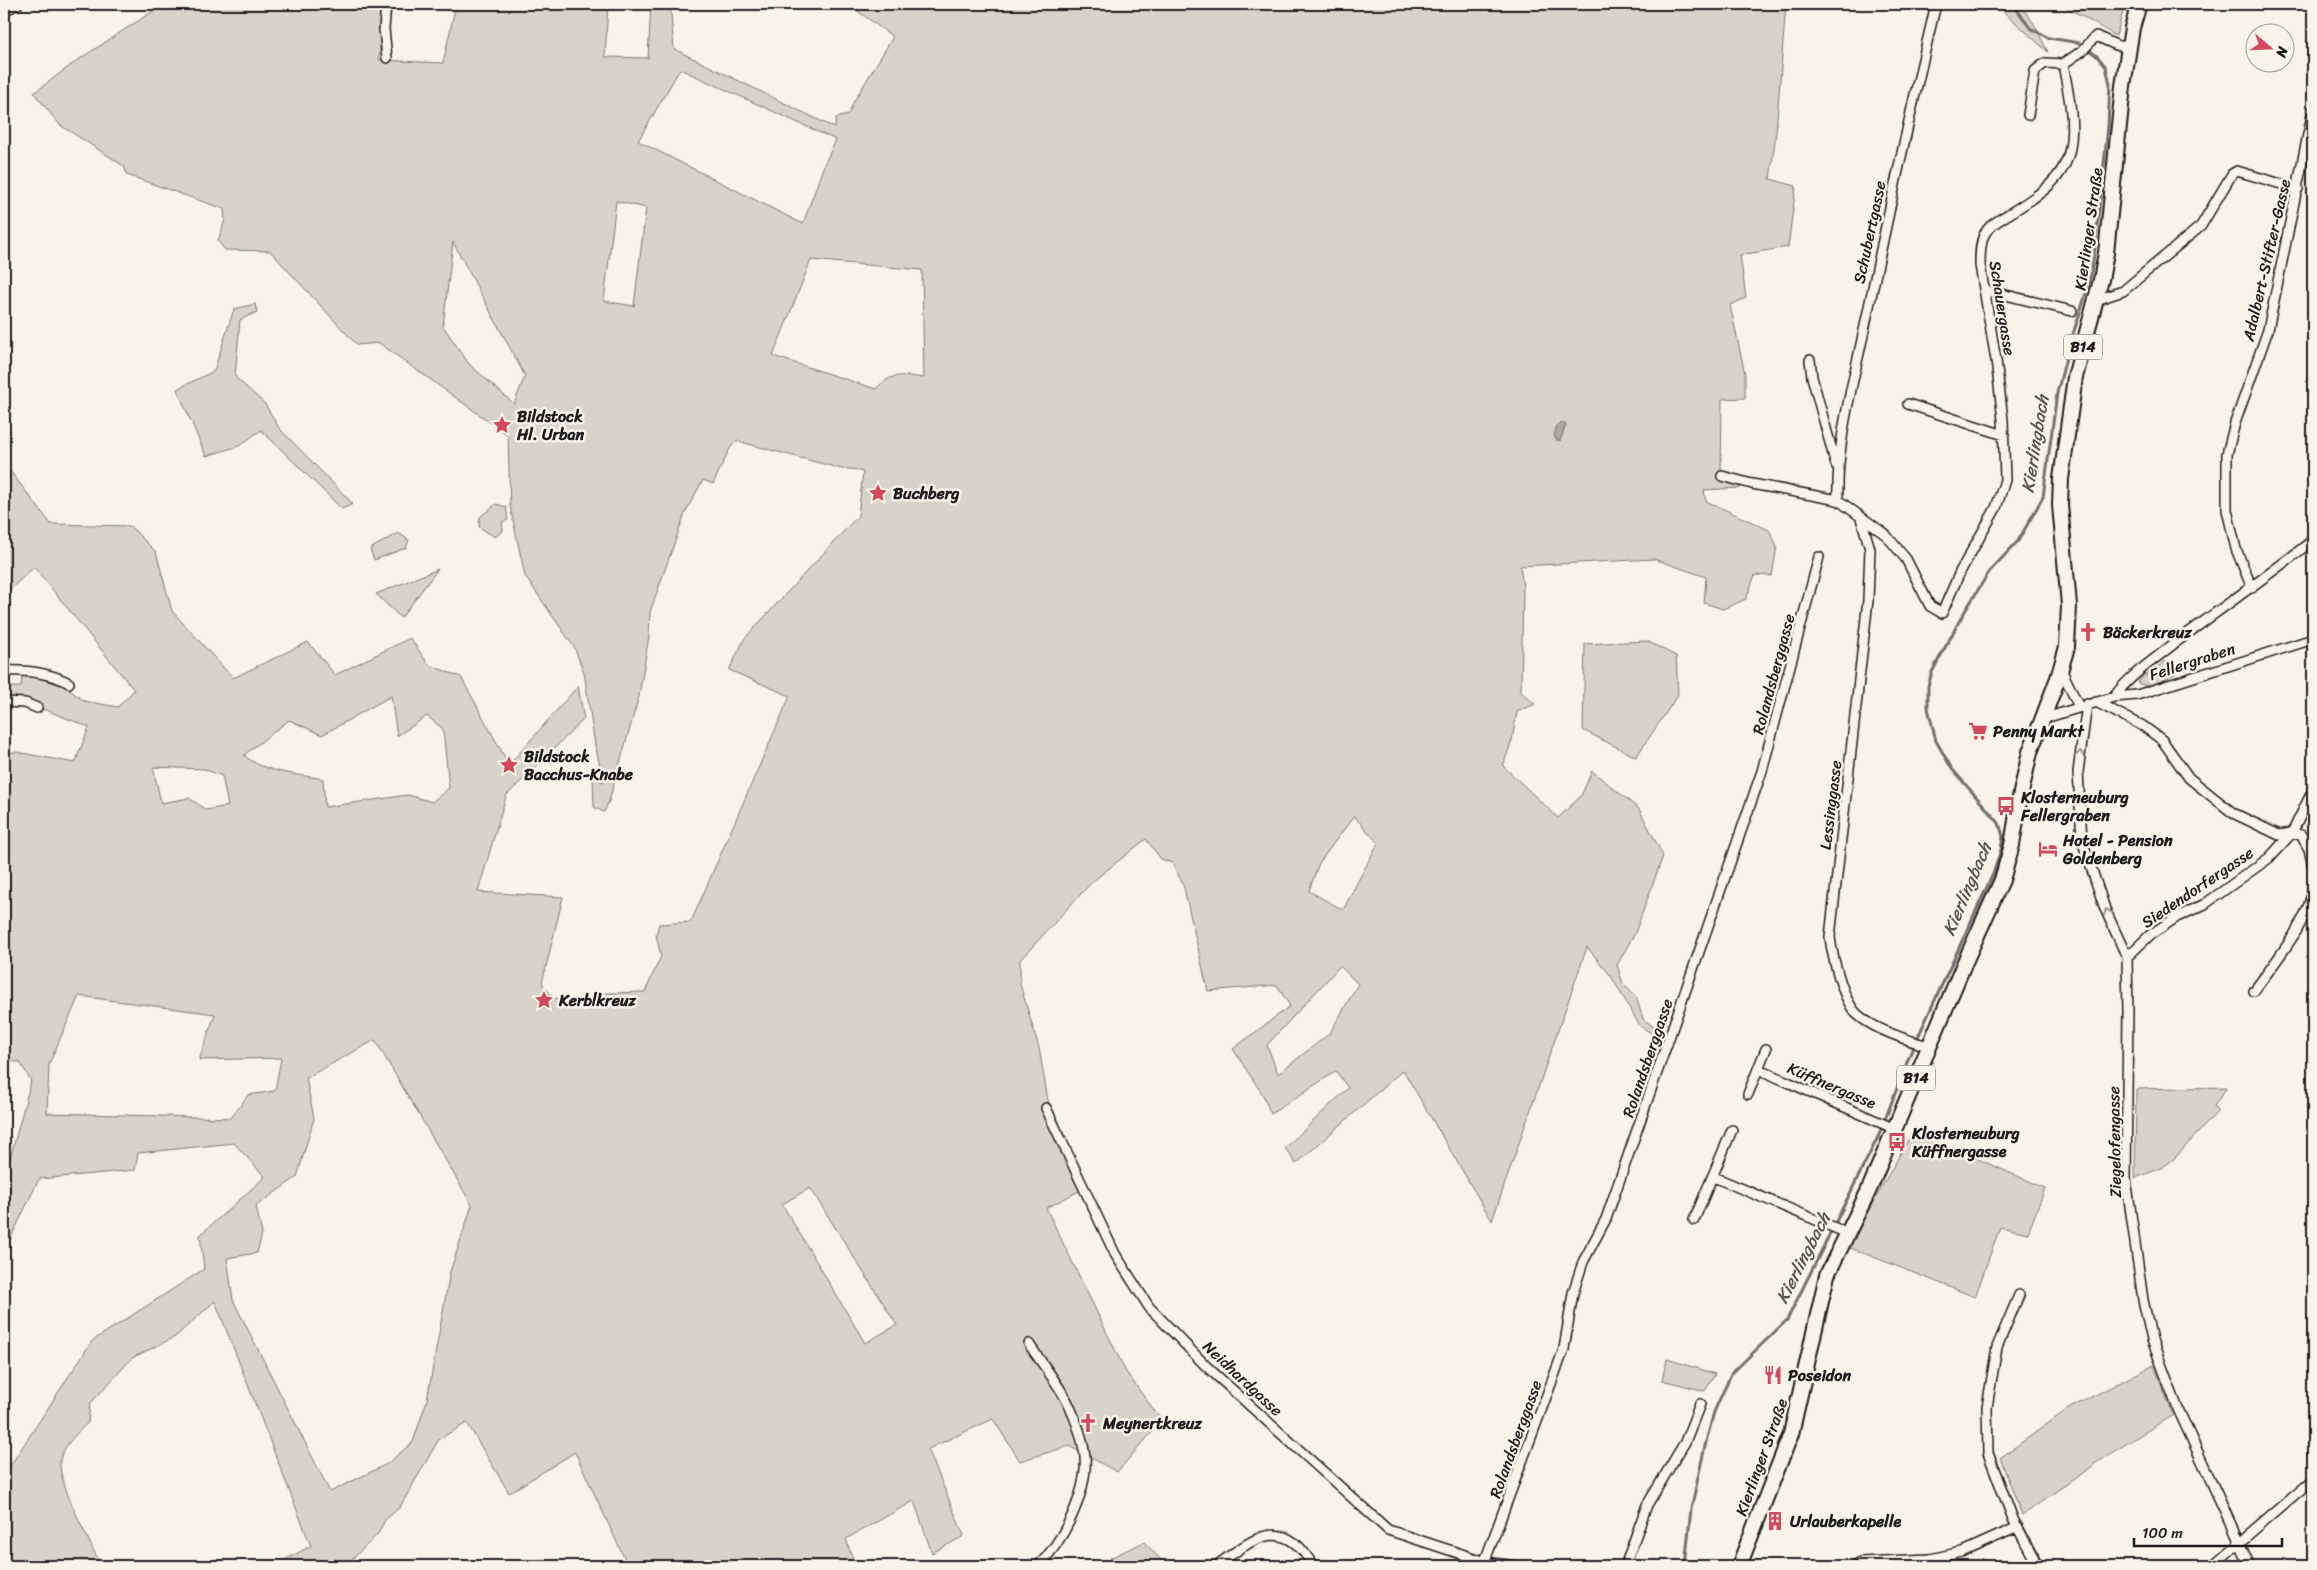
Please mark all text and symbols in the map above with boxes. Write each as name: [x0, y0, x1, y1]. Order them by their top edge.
north arrow: [2244, 22, 2294, 72]
text: N: [2268, 42, 2296, 61]
street label: Kierlinger Straße: [2066, 166, 2111, 292]
street label: Adalbert-Stifter-Gasse: [2234, 176, 2299, 345]
street label: Schubertgasse: [1844, 178, 1895, 286]
street label: Schauergasse: [1981, 259, 2024, 358]
road number: B14: [2064, 334, 2102, 360]
water label: Kierlingbach: [2011, 391, 2059, 495]
place label: Bildstock Hl. Urban: [516, 402, 585, 449]
place icon: Bildstock Hl. Urban: [491, 414, 513, 436]
place label: Buchberg: [893, 479, 960, 508]
place icon: Buchberg: [867, 482, 889, 504]
street label: Rolandsberggasse: [1743, 610, 1804, 738]
place label: Bäckerkreuz: [2103, 618, 2192, 647]
church icon: Bäckerkreuz: [2077, 621, 2099, 643]
street label: Fellergraben: [2145, 634, 2239, 689]
place label: Penny Markt: [1993, 717, 2085, 746]
supermarket icon: Penny Markt: [1967, 720, 1989, 742]
place label: Bildstock Bacchus-Knabe: [524, 742, 634, 789]
one-way arrow: [2074, 750, 2085, 758]
place icon: Bildstock Bacchus-Knabe: [498, 754, 520, 776]
street label: Lessinggasse: [1811, 759, 1850, 851]
place label: Klosterneuburg Fellergraben: [2020, 783, 2130, 830]
bus stop icon: Klosterneuburg Fellergraben: [1995, 795, 2017, 817]
place label: Hotel - Pension Goldenberg: [2062, 826, 2173, 873]
water label: Kierlingbach: [1933, 836, 2002, 941]
hotel icon: Hotel - Pension Goldenberg: [2037, 838, 2059, 860]
street label: Siedendorfergasse: [2135, 839, 2260, 936]
one-way arrow: [2103, 908, 2113, 917]
place label: Kerblkreuz: [558, 986, 636, 1015]
place icon: Kerblkreuz: [533, 989, 555, 1011]
street label: Rolandsberggasse: [1614, 995, 1681, 1122]
street label: Küffnergasse: [1783, 1054, 1881, 1117]
road number: B14: [1897, 1066, 1935, 1090]
street label: Ziegelofengasse: [2099, 1086, 2130, 1198]
place label: Klosterneuburg Küffnergasse: [1911, 1119, 2021, 1166]
bus stop icon: Klosterneuburg Küffnergasse: [1886, 1131, 1908, 1153]
water label: Kierlingbach: [1766, 1205, 1840, 1309]
street label: Neidhardgasse: [1196, 1333, 1290, 1424]
place label: Poseidon: [1788, 1361, 1851, 1390]
restaurant icon: Poseidon: [1762, 1364, 1784, 1386]
street label: Rolandsberggasse: [1481, 1376, 1550, 1502]
street label: Kierlinger Straße: [1727, 1394, 1796, 1520]
place label: Meynertkreuz: [1102, 1409, 1203, 1438]
church icon: Meynertkreuz: [1077, 1412, 1099, 1434]
place label: Urlauberkapelle: [1790, 1507, 1901, 1536]
building icon: Urlauberkapelle: [1764, 1510, 1786, 1532]
scale bar: [2134, 1515, 2282, 1547]
text: 100 m: [2142, 1520, 2183, 1546]

